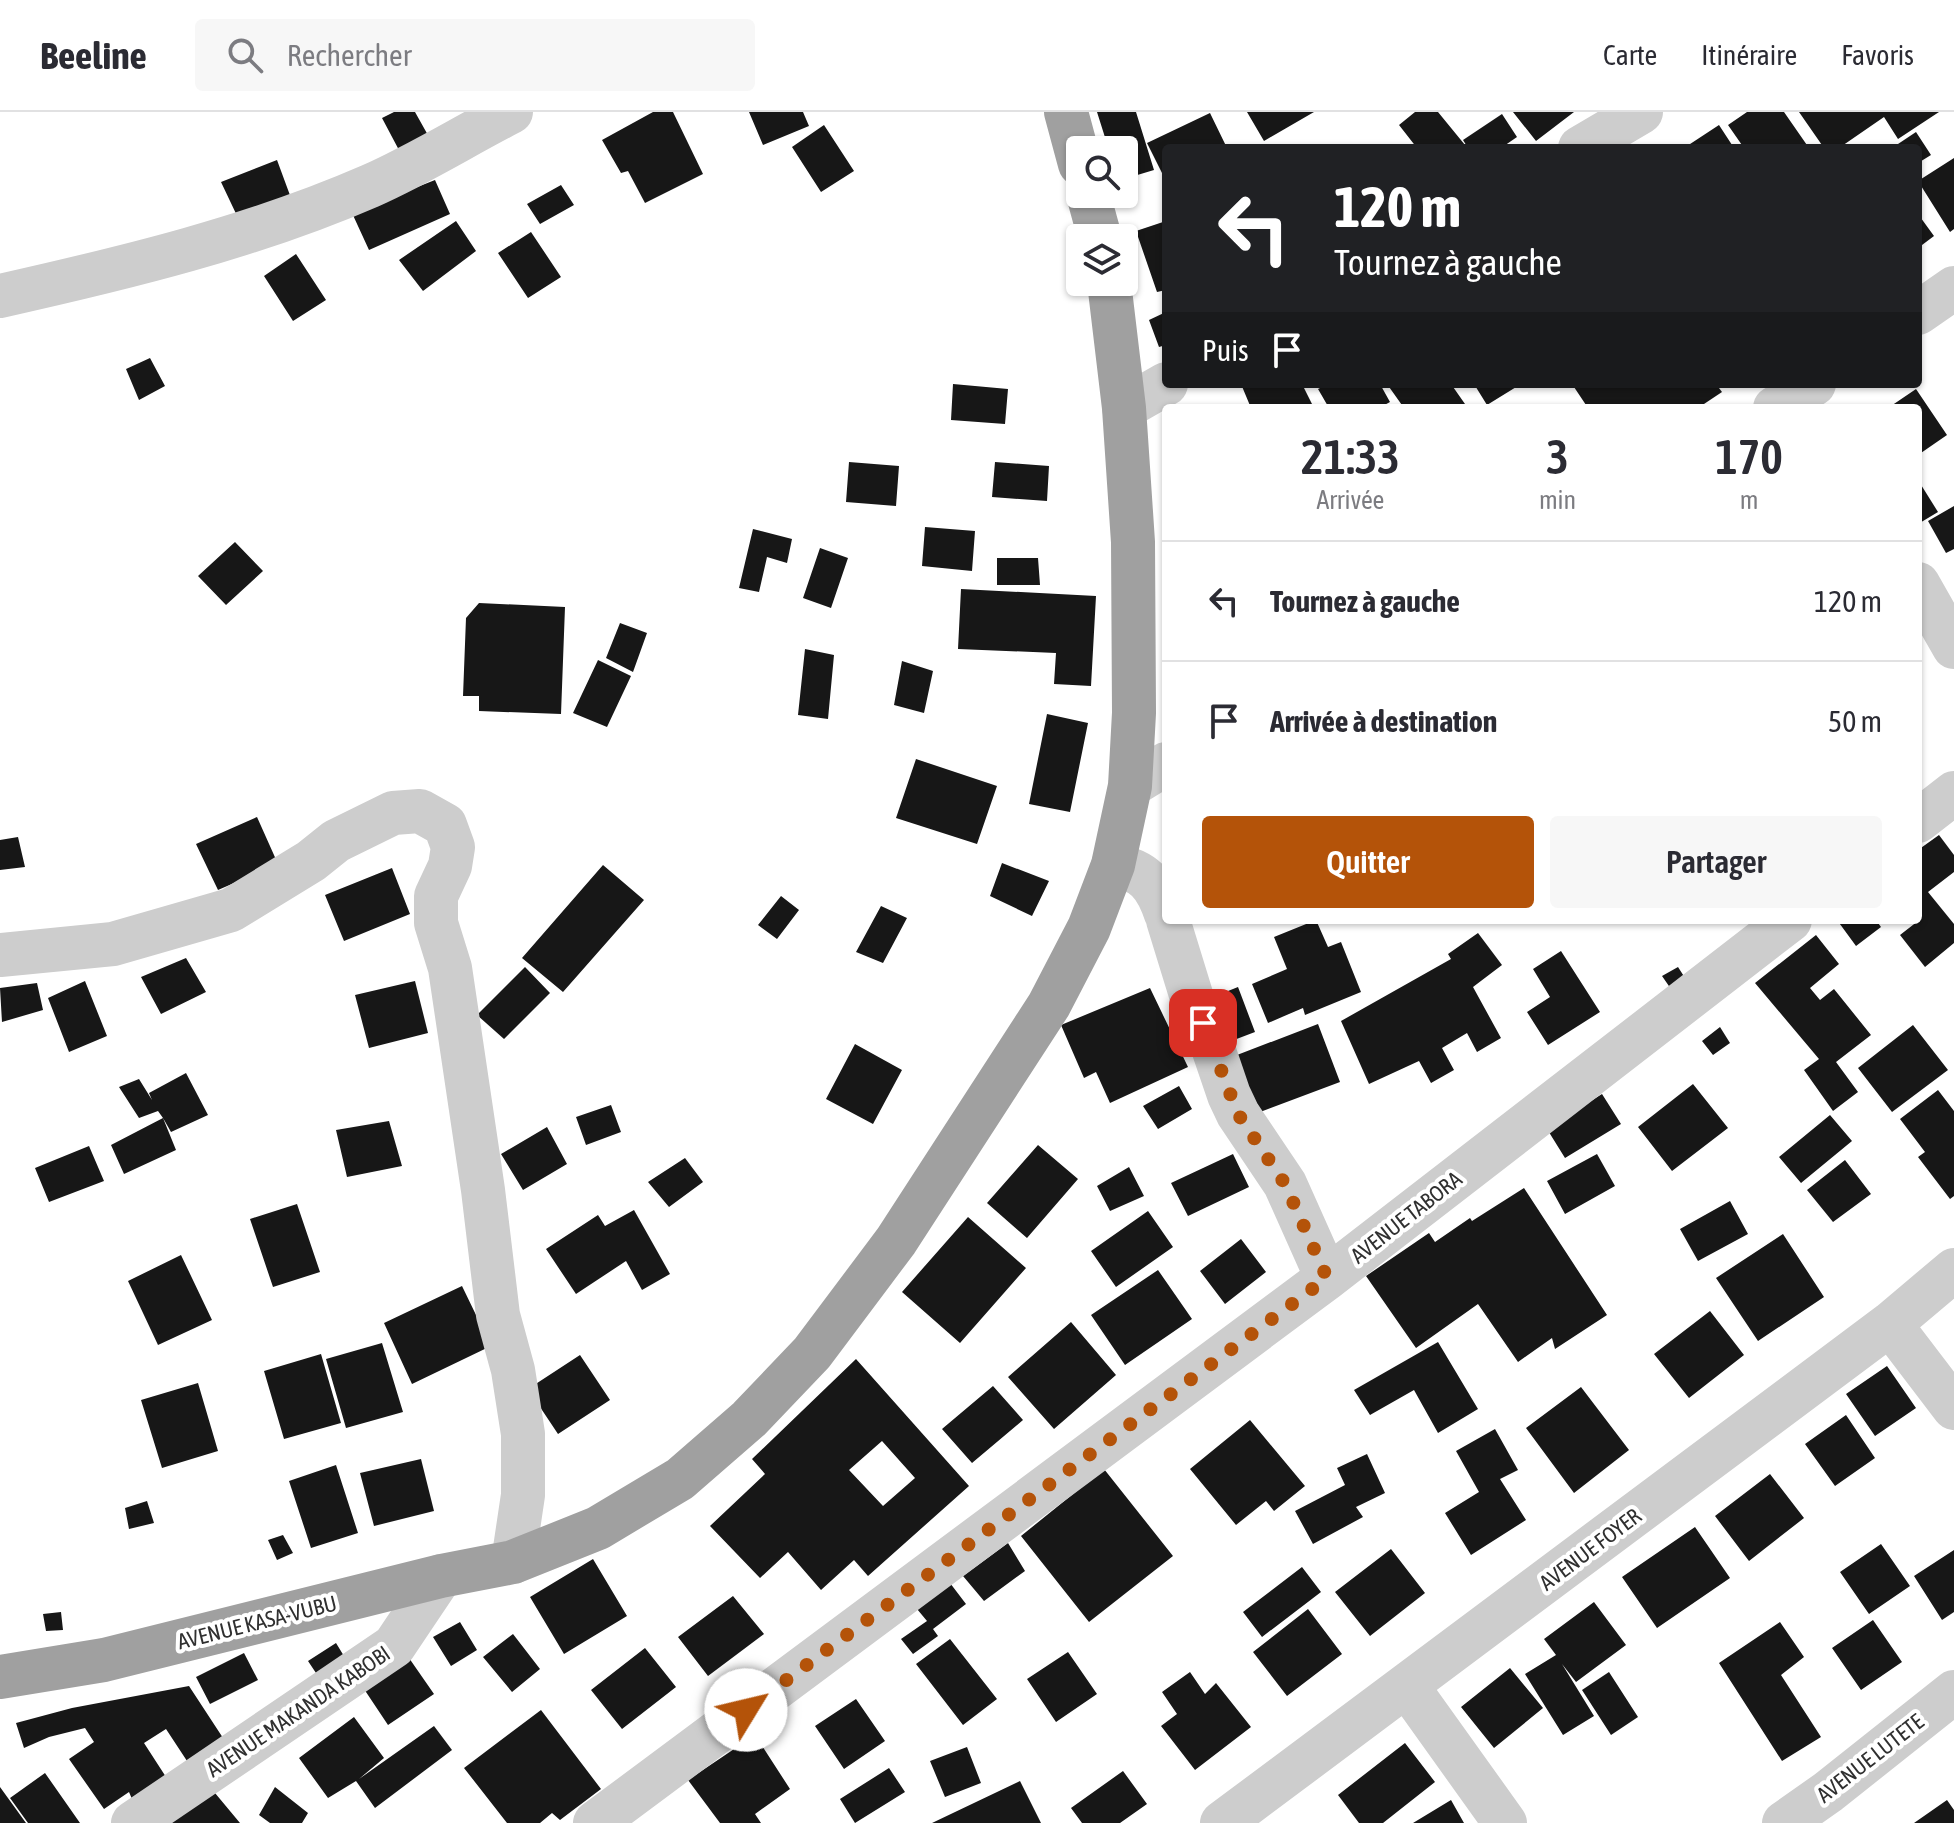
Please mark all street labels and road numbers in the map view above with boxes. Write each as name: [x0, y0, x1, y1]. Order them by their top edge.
street label: AVENUE TABORA: [1345, 1166, 1467, 1268]
street label: AVENUE FOYER: [1534, 1502, 1646, 1596]
street label: AVENUE KASA-VUBU: [175, 1590, 339, 1654]
street label: AVENUE MAKANDA KABOBI: [201, 1640, 395, 1782]
street label: AVENUE LUTETE: [1811, 1708, 1929, 1808]

